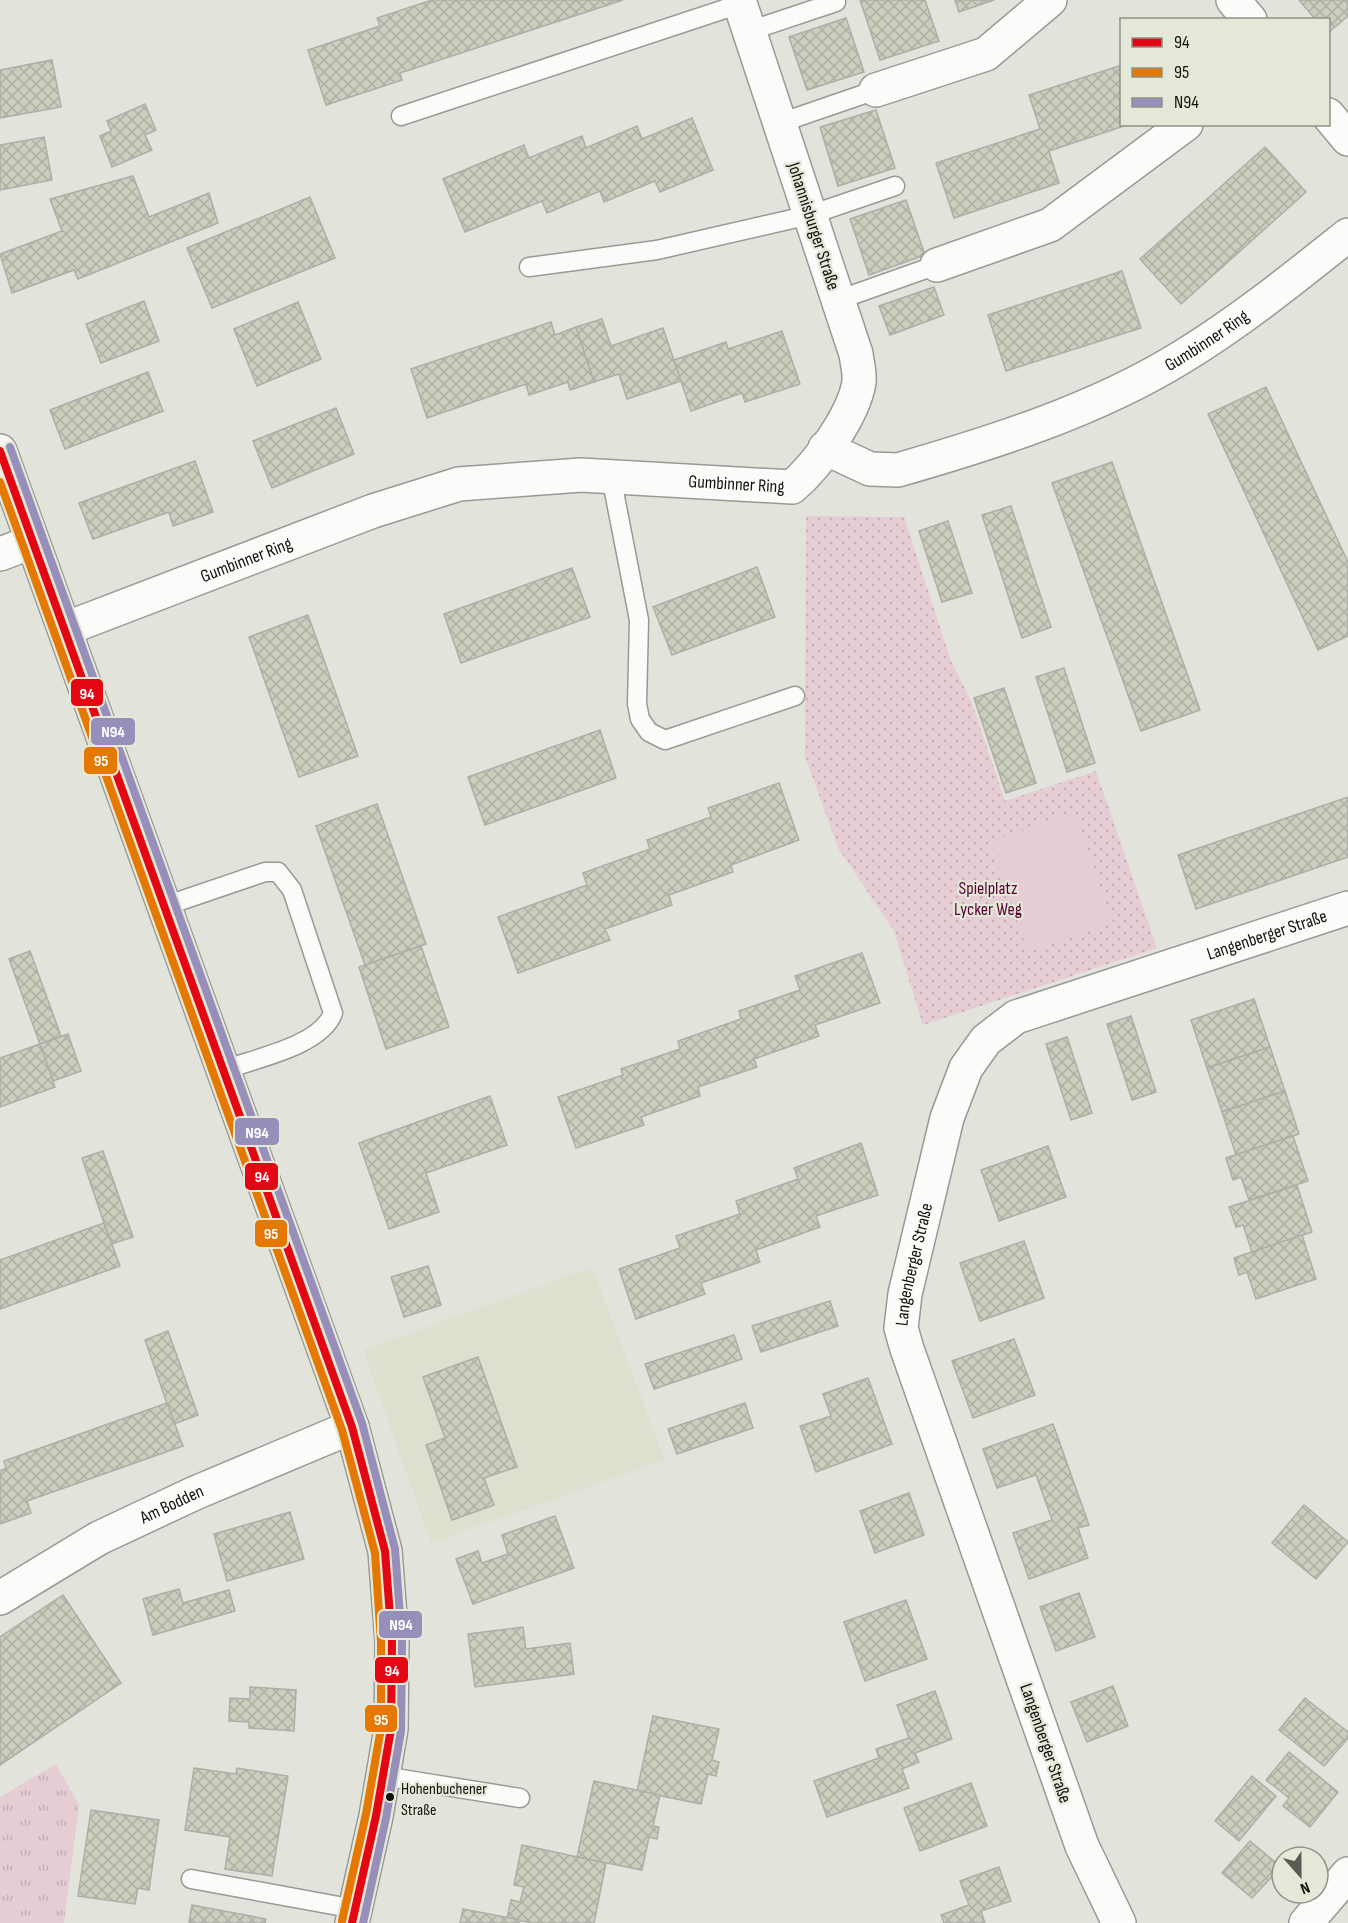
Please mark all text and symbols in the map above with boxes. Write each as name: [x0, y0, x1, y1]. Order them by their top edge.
legend: [1120, 18, 1330, 126]
text: 94: [1174, 32, 1190, 53]
text: 95: [1174, 62, 1189, 83]
text: N94: [1174, 92, 1199, 113]
street label: Johannisburger Straße: [783, 159, 844, 293]
street label: Gumbinner Ring: [1161, 305, 1253, 376]
street label: Gumbinner Ring: [688, 471, 785, 498]
street label: Gumbinner Ring: [198, 533, 295, 587]
line badge: 94: [70, 678, 104, 707]
text: 94: [79, 685, 95, 704]
line badge: N94: [90, 717, 136, 746]
text: N94: [101, 723, 125, 742]
line badge: 95: [83, 746, 118, 775]
text: 95: [94, 752, 108, 771]
park label: Spielplatz Lycker Weg: [954, 878, 1022, 920]
street label: Langenberger Straße: [1204, 906, 1330, 965]
line badge: N94: [234, 1117, 280, 1146]
text: N94: [245, 1124, 269, 1143]
line badge: 94: [244, 1162, 279, 1191]
text: 94: [254, 1168, 270, 1187]
street label: Langenberger Straße: [891, 1201, 937, 1327]
line badge: 95: [254, 1219, 288, 1248]
text: 95: [264, 1225, 278, 1244]
street label: Am Bodden: [136, 1481, 207, 1529]
line badge: N94: [378, 1610, 423, 1639]
text: N94: [389, 1616, 413, 1635]
line badge: 94: [374, 1656, 409, 1684]
text: 94: [384, 1662, 400, 1681]
street label: Langenberger Straße: [1015, 1681, 1076, 1806]
line badge: 95: [364, 1704, 398, 1733]
text: 95: [374, 1711, 388, 1730]
place label: Hohenbuchener Straße: [401, 1780, 487, 1820]
marker: Hohenbuchener Straße: [384, 1791, 396, 1803]
north arrow: [1270, 1845, 1330, 1905]
text: N: [1297, 1877, 1312, 1898]

